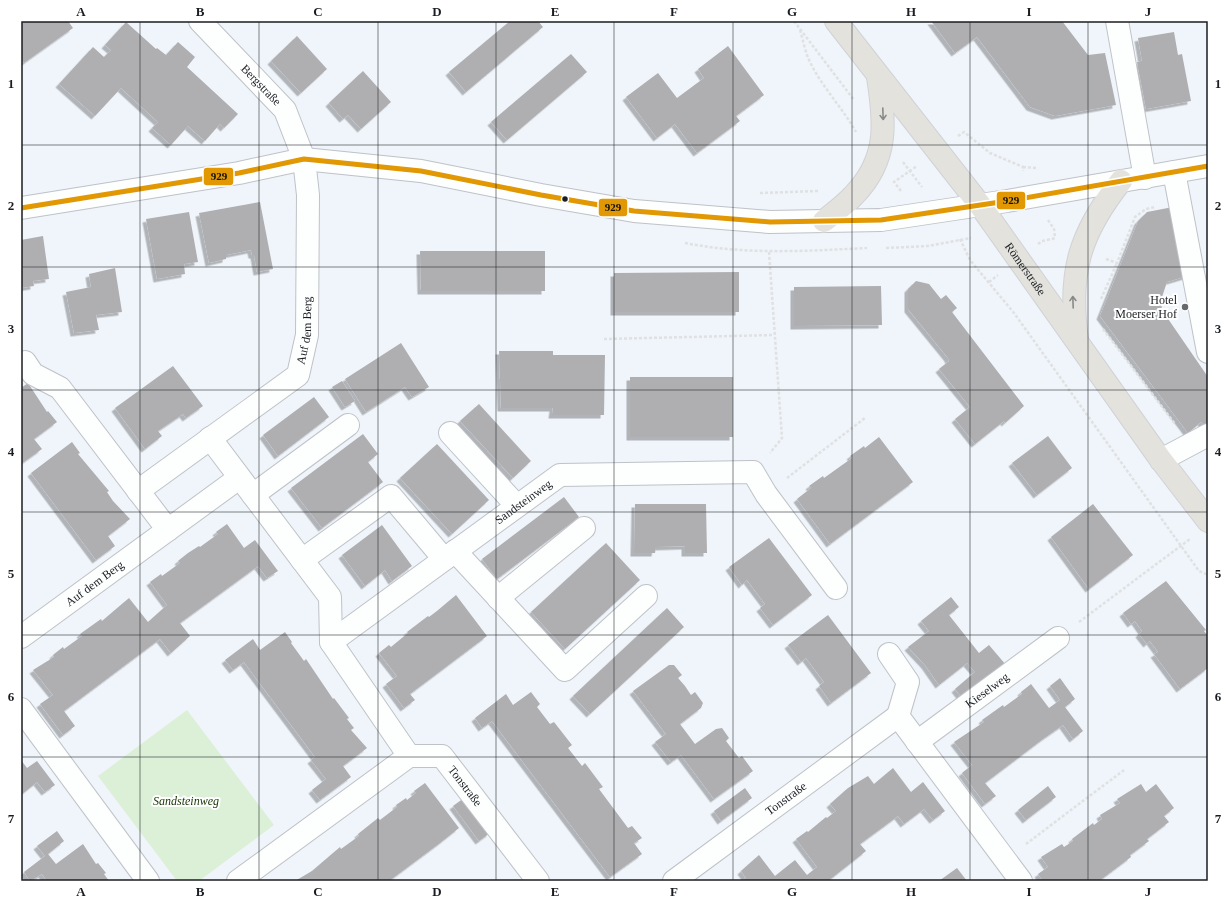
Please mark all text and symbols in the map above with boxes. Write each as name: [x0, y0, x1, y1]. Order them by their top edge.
text: A: [76, 4, 86, 19]
text: B: [196, 4, 205, 19]
text: C: [313, 4, 323, 19]
text: D: [432, 4, 442, 19]
text: E: [551, 4, 559, 19]
text: F: [670, 4, 678, 19]
text: G: [787, 4, 797, 19]
text: H: [906, 4, 916, 19]
text: I: [1026, 4, 1032, 19]
text: J: [1145, 4, 1152, 19]
street label: Bergstraße: [238, 62, 284, 108]
text: 1: [8, 76, 14, 91]
text: 1: [1215, 76, 1221, 91]
one-way arrow: [879, 107, 887, 120]
line badge: 929: [203, 167, 234, 186]
text: 929: [211, 170, 228, 182]
line badge: 929: [996, 191, 1026, 210]
unlabelled marker: [560, 194, 570, 204]
text: 929: [1003, 194, 1020, 206]
text: 2: [8, 198, 14, 213]
line badge: 929: [598, 198, 628, 217]
text: 2: [1215, 198, 1221, 213]
text: 929: [605, 201, 622, 213]
street label: Römerstraße: [1002, 240, 1049, 298]
place label: Hotel Moerser Hof: [1115, 293, 1178, 321]
street label: Auf dem Berg: [294, 296, 314, 366]
one-way arrow: [1069, 296, 1077, 309]
marker: Hotel Moerser Hof: [1180, 302, 1190, 312]
text: 3: [8, 321, 15, 336]
text: 3: [1215, 321, 1222, 336]
text: 4: [8, 444, 15, 459]
text: 4: [1215, 444, 1222, 459]
street label: Sandsteinweg: [492, 476, 554, 527]
street label: Auf dem Berg: [63, 558, 126, 609]
text: 5: [8, 566, 15, 581]
text: 5: [1215, 566, 1222, 581]
street label: Kieselweg: [962, 670, 1012, 711]
text: 6: [8, 689, 15, 704]
text: 6: [1215, 689, 1222, 704]
street label: Tonstraße: [445, 763, 485, 809]
street label: Tonstraße: [763, 779, 809, 818]
park label: Sandsteinweg: [153, 794, 219, 808]
text: 7: [8, 811, 15, 826]
text: 7: [1215, 811, 1222, 826]
text: A: [76, 884, 86, 899]
text: B: [196, 884, 205, 899]
text: C: [313, 884, 323, 899]
text: D: [432, 884, 442, 899]
text: E: [551, 884, 559, 899]
text: F: [670, 884, 678, 899]
text: G: [787, 884, 797, 899]
text: H: [906, 884, 916, 899]
text: I: [1026, 884, 1032, 899]
text: J: [1145, 884, 1152, 899]

